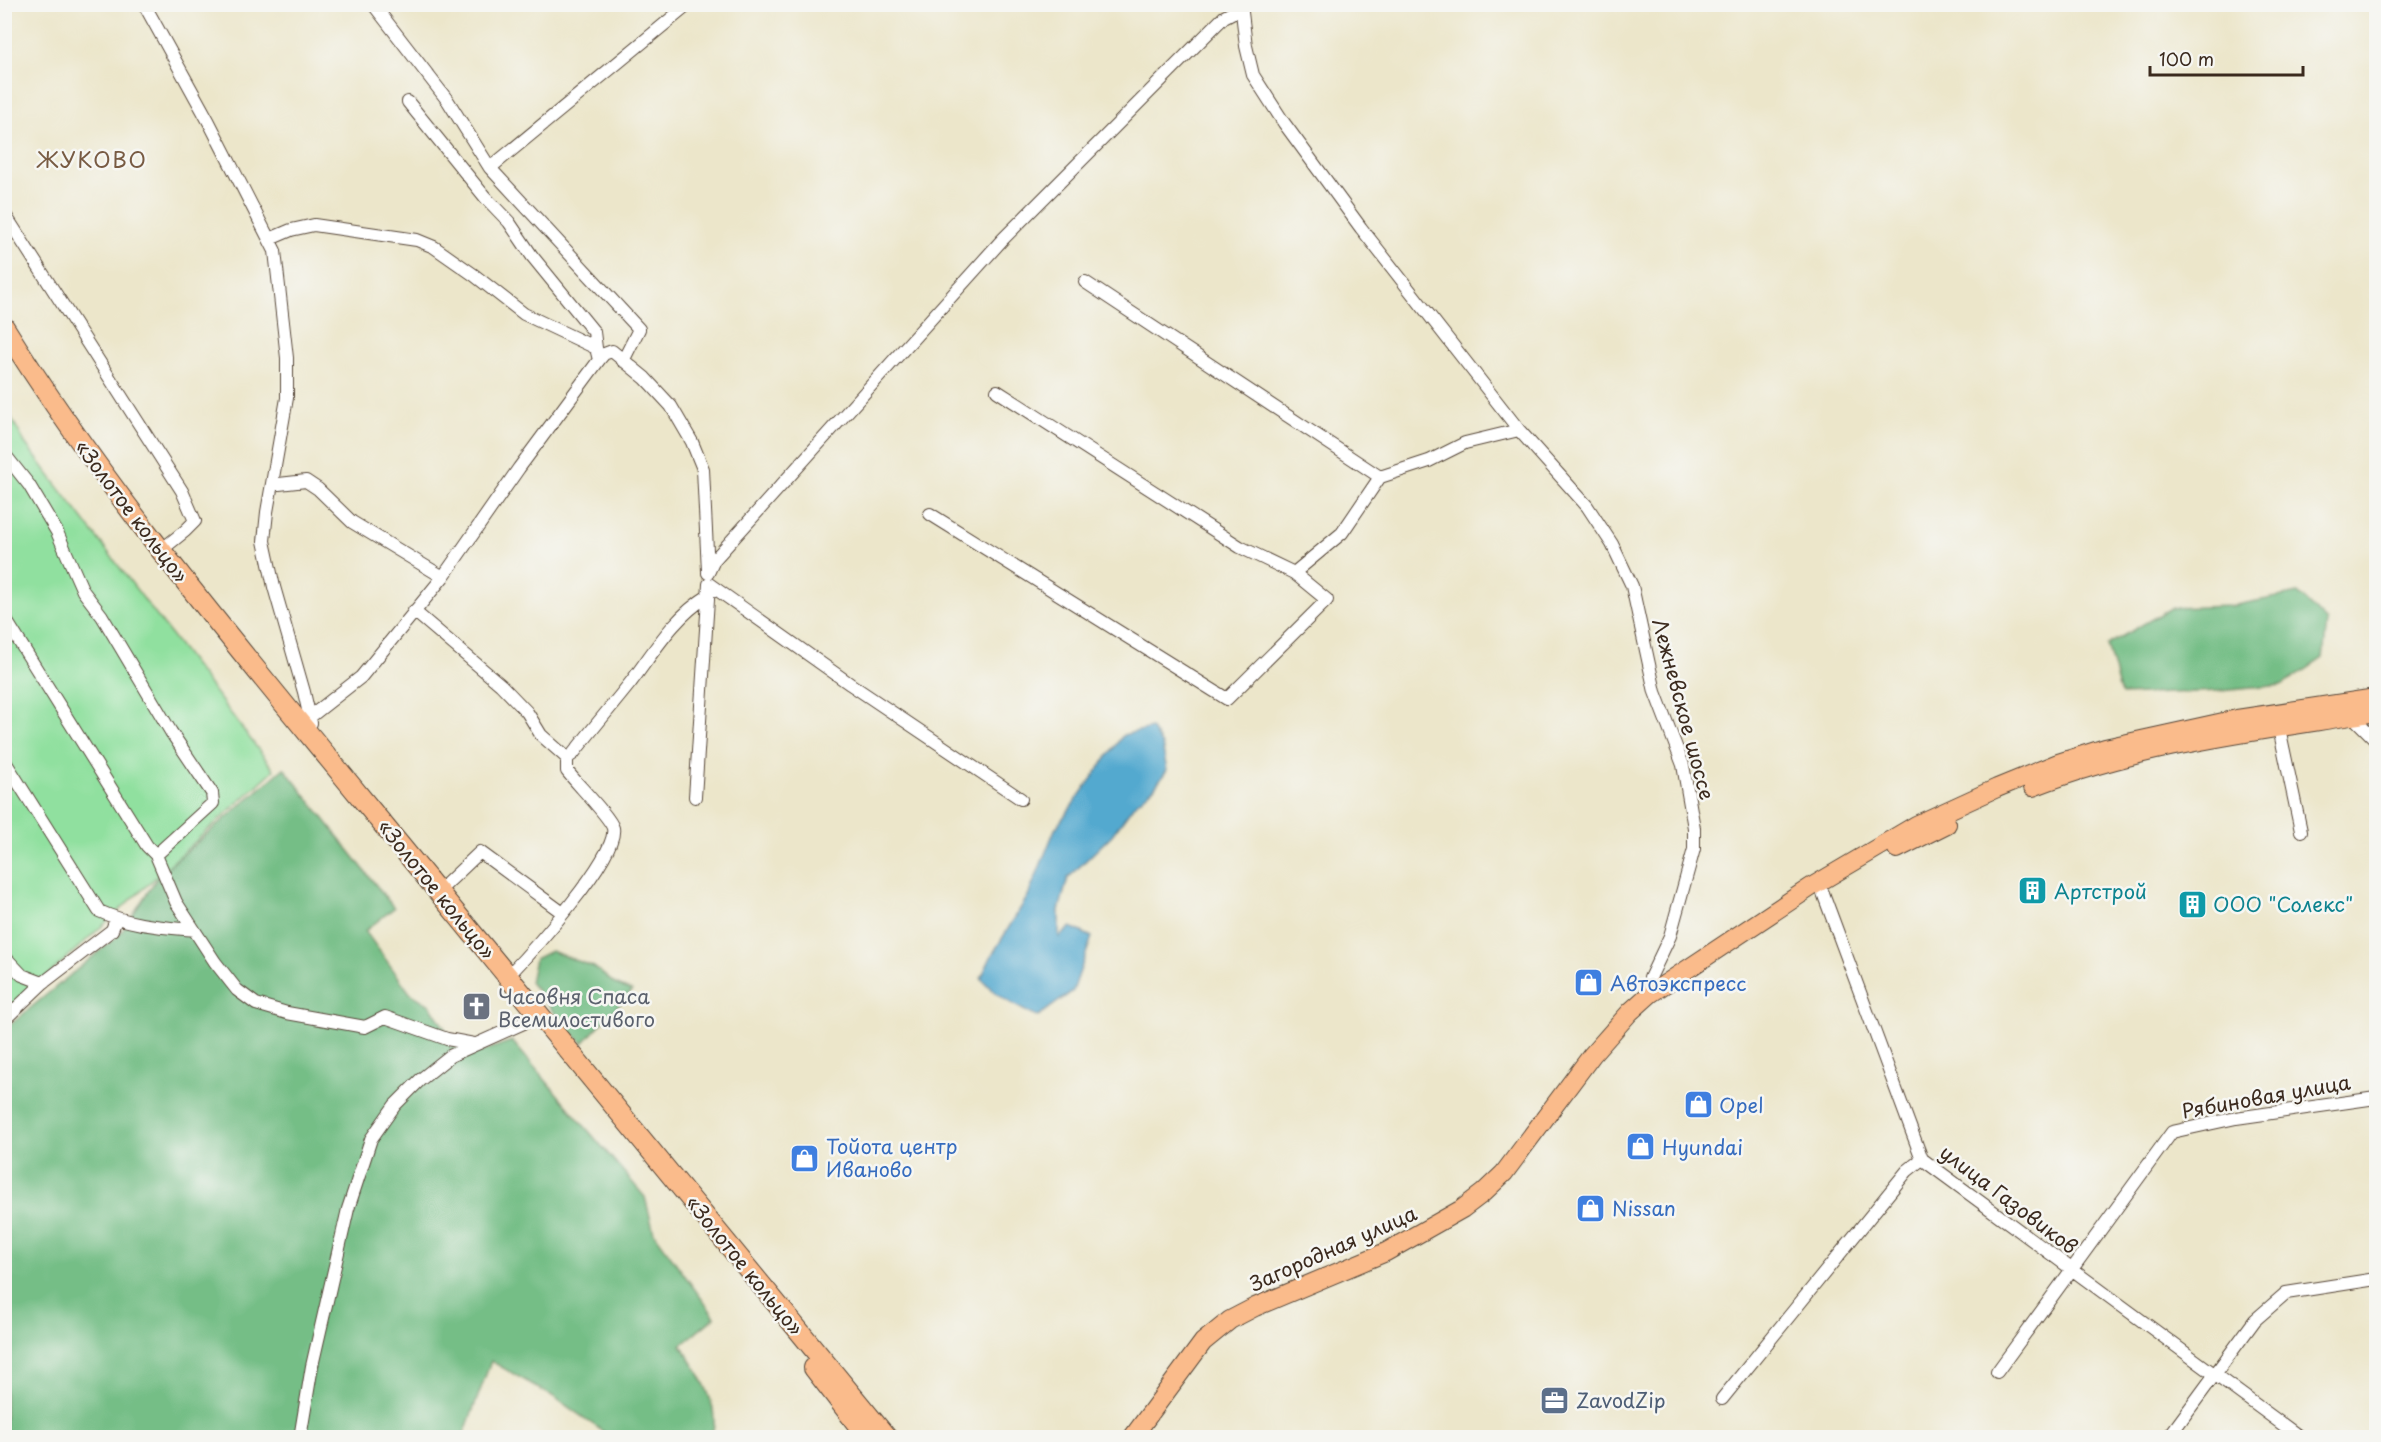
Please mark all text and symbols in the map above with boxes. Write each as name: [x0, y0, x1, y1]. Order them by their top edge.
scale bar: [2150, 39, 2303, 77]
text: 100 m: [2159, 45, 2214, 72]
district label: ЖУКОВО: [35, 142, 148, 175]
street label: «Золотое кольцо»: [68, 433, 196, 589]
street label: Лежневское шоссе: [1645, 615, 1723, 803]
street label: «Золотое кольцо»: [371, 813, 503, 965]
building icon: Артстрой: [2017, 875, 2049, 907]
place label: Артстрой: [2054, 876, 2147, 906]
building icon: ООО "Солекс": [2176, 888, 2208, 920]
place label: ООО "Солекс": [2213, 889, 2353, 919]
shop icon: Автоэкспресс: [1573, 967, 1605, 999]
place label: Автоэкспресс: [1610, 968, 1747, 998]
place label: Часовня Спаса Всемилостивого: [498, 981, 655, 1034]
church icon: Часовня Спаса Всемилостивого: [461, 991, 493, 1023]
street label: Рябиновая улица: [2179, 1066, 2353, 1126]
shop icon: Opel: [1682, 1089, 1714, 1121]
place label: Opel: [1719, 1090, 1763, 1120]
place label: Тойота центр Иваново: [826, 1131, 958, 1184]
shop icon: Hyundai: [1625, 1131, 1657, 1163]
place label: Hyundai: [1662, 1132, 1743, 1162]
street label: улица Газовиков: [1934, 1137, 2084, 1261]
shop icon: Тойота центр Иваново: [789, 1142, 821, 1174]
street label: «Золотое кольцо»: [679, 1189, 811, 1341]
shop icon: Nissan: [1575, 1192, 1607, 1224]
place label: Nissan: [1612, 1193, 1676, 1223]
street label: Загородная улица: [1245, 1198, 1422, 1298]
office icon: ZavodZip: [1539, 1384, 1571, 1416]
place label: ZavodZip: [1576, 1385, 1666, 1415]

